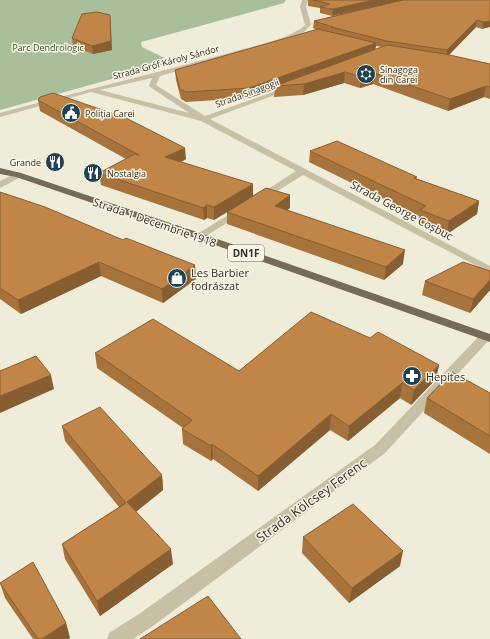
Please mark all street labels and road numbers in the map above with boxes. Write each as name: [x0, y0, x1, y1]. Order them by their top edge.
street label: Strada Gróf Károly Sándor: [111, 41, 221, 82]
street label: Strada Sinagogii: [213, 75, 281, 111]
street label: Strada George Coșbuc: [348, 177, 456, 243]
street label: Strada 1 Decembrie 1918: [91, 194, 219, 250]
road number: DN1F: [228, 245, 264, 261]
street label: Strada Kölcsey Ferenc: [252, 454, 370, 546]

